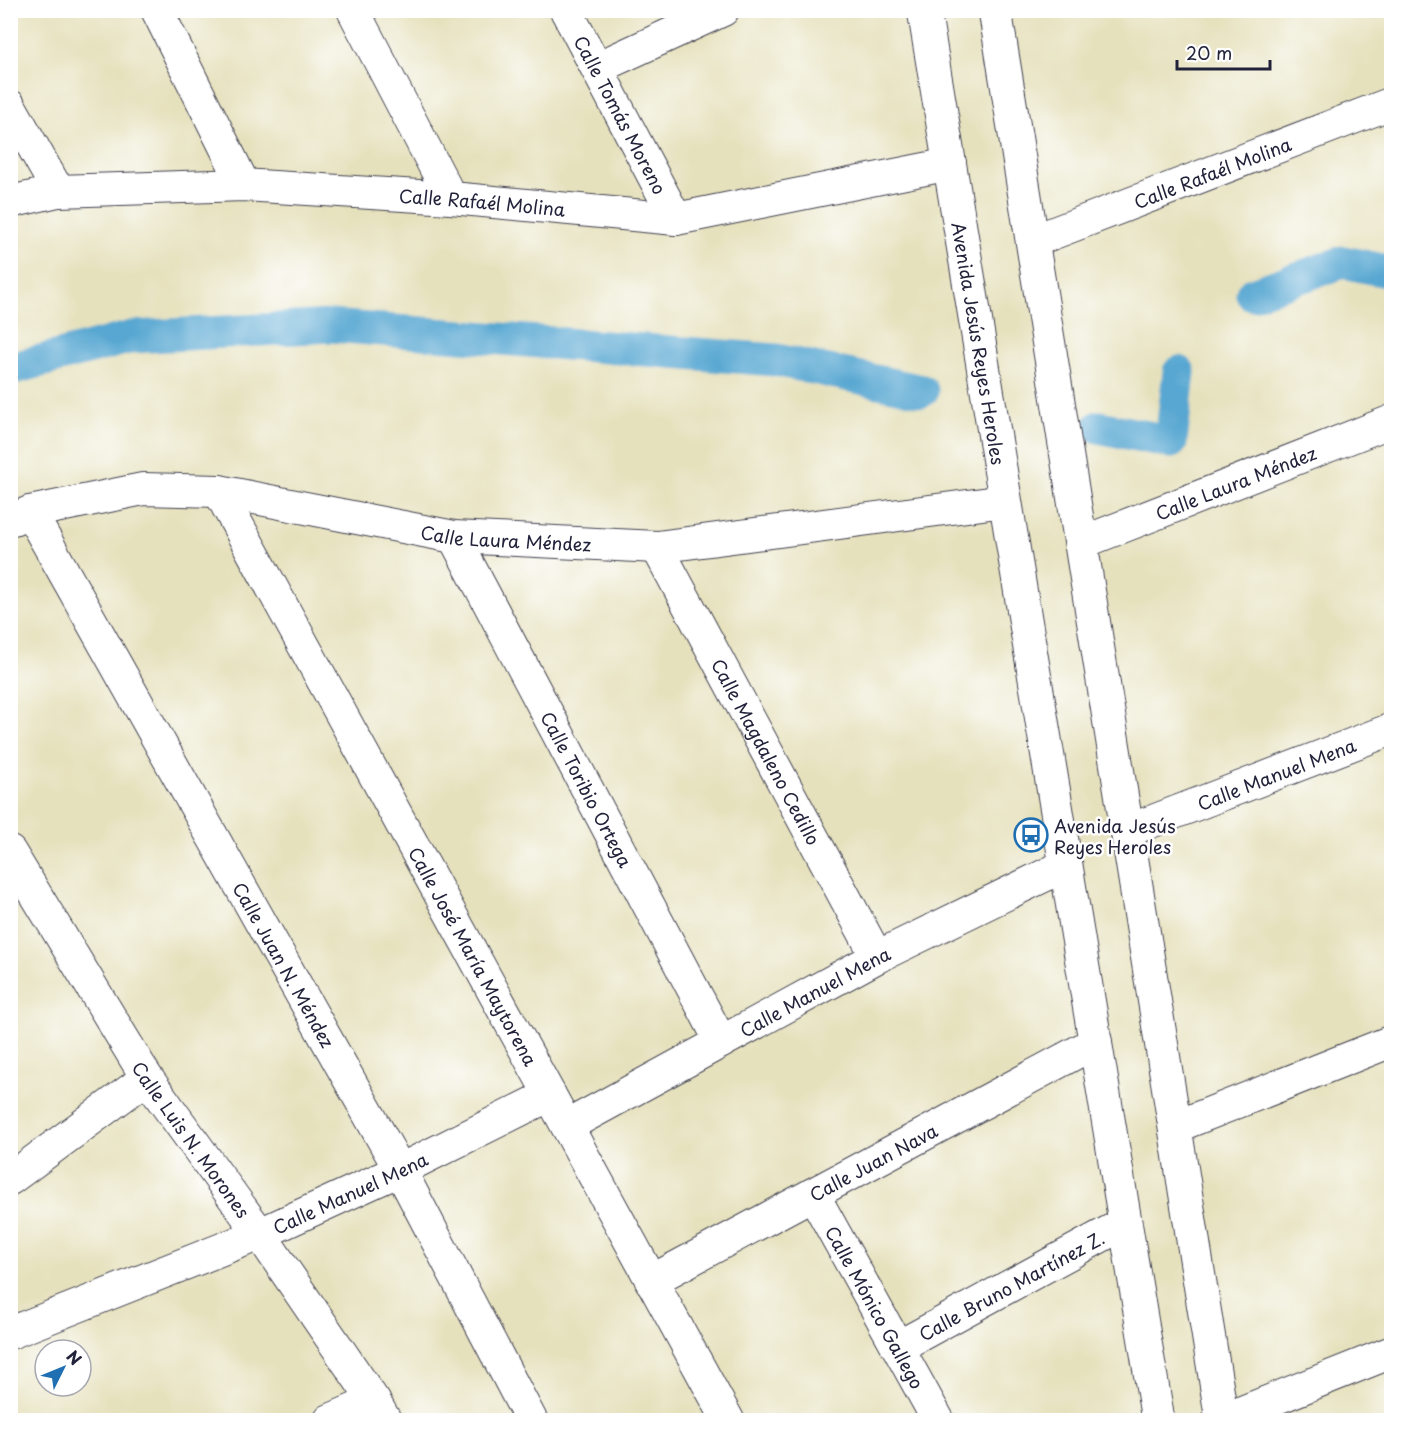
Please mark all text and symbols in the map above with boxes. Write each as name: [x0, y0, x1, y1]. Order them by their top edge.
street label: Calle Tomás Moreno: [568, 30, 674, 199]
scale bar: [1177, 33, 1270, 71]
text: 20 m: [1186, 39, 1232, 66]
street label: Calle Rafaél Molina: [1130, 129, 1296, 215]
street label: Calle Rafaél Molina: [398, 181, 567, 222]
street label: Avenida Jesús Reyes Heroles: [946, 220, 1013, 467]
street label: Calle Laura Méndez: [1151, 438, 1320, 526]
street label: Calle Laura Méndez: [418, 517, 592, 557]
street label: Calle Magdaleno Cedillo: [706, 653, 828, 850]
street label: Calle Toribio Ortega: [535, 706, 640, 872]
street label: Calle Manuel Mena: [1193, 730, 1360, 816]
place label: Avenida Jesús Reyes Heroles: [1054, 812, 1175, 860]
bus stop icon: Avenida Jesús Reyes Heroles: [1013, 817, 1049, 853]
street label: Calle José María Maytorena: [403, 841, 545, 1071]
street label: Calle Juan N. Méndez: [227, 877, 342, 1053]
street label: Calle Manuel Mena: [734, 939, 895, 1043]
street label: Calle Luis N. Morones: [126, 1056, 257, 1223]
street label: Calle Juan Nava: [804, 1116, 943, 1207]
street label: Calle Manuel Mena: [268, 1145, 433, 1240]
street label: Calle Mónico Gallego: [819, 1220, 931, 1393]
street label: Calle Bruno Martínez Z.: [913, 1223, 1109, 1347]
north arrow: [33, 1338, 93, 1398]
text: N: [62, 1344, 88, 1370]

